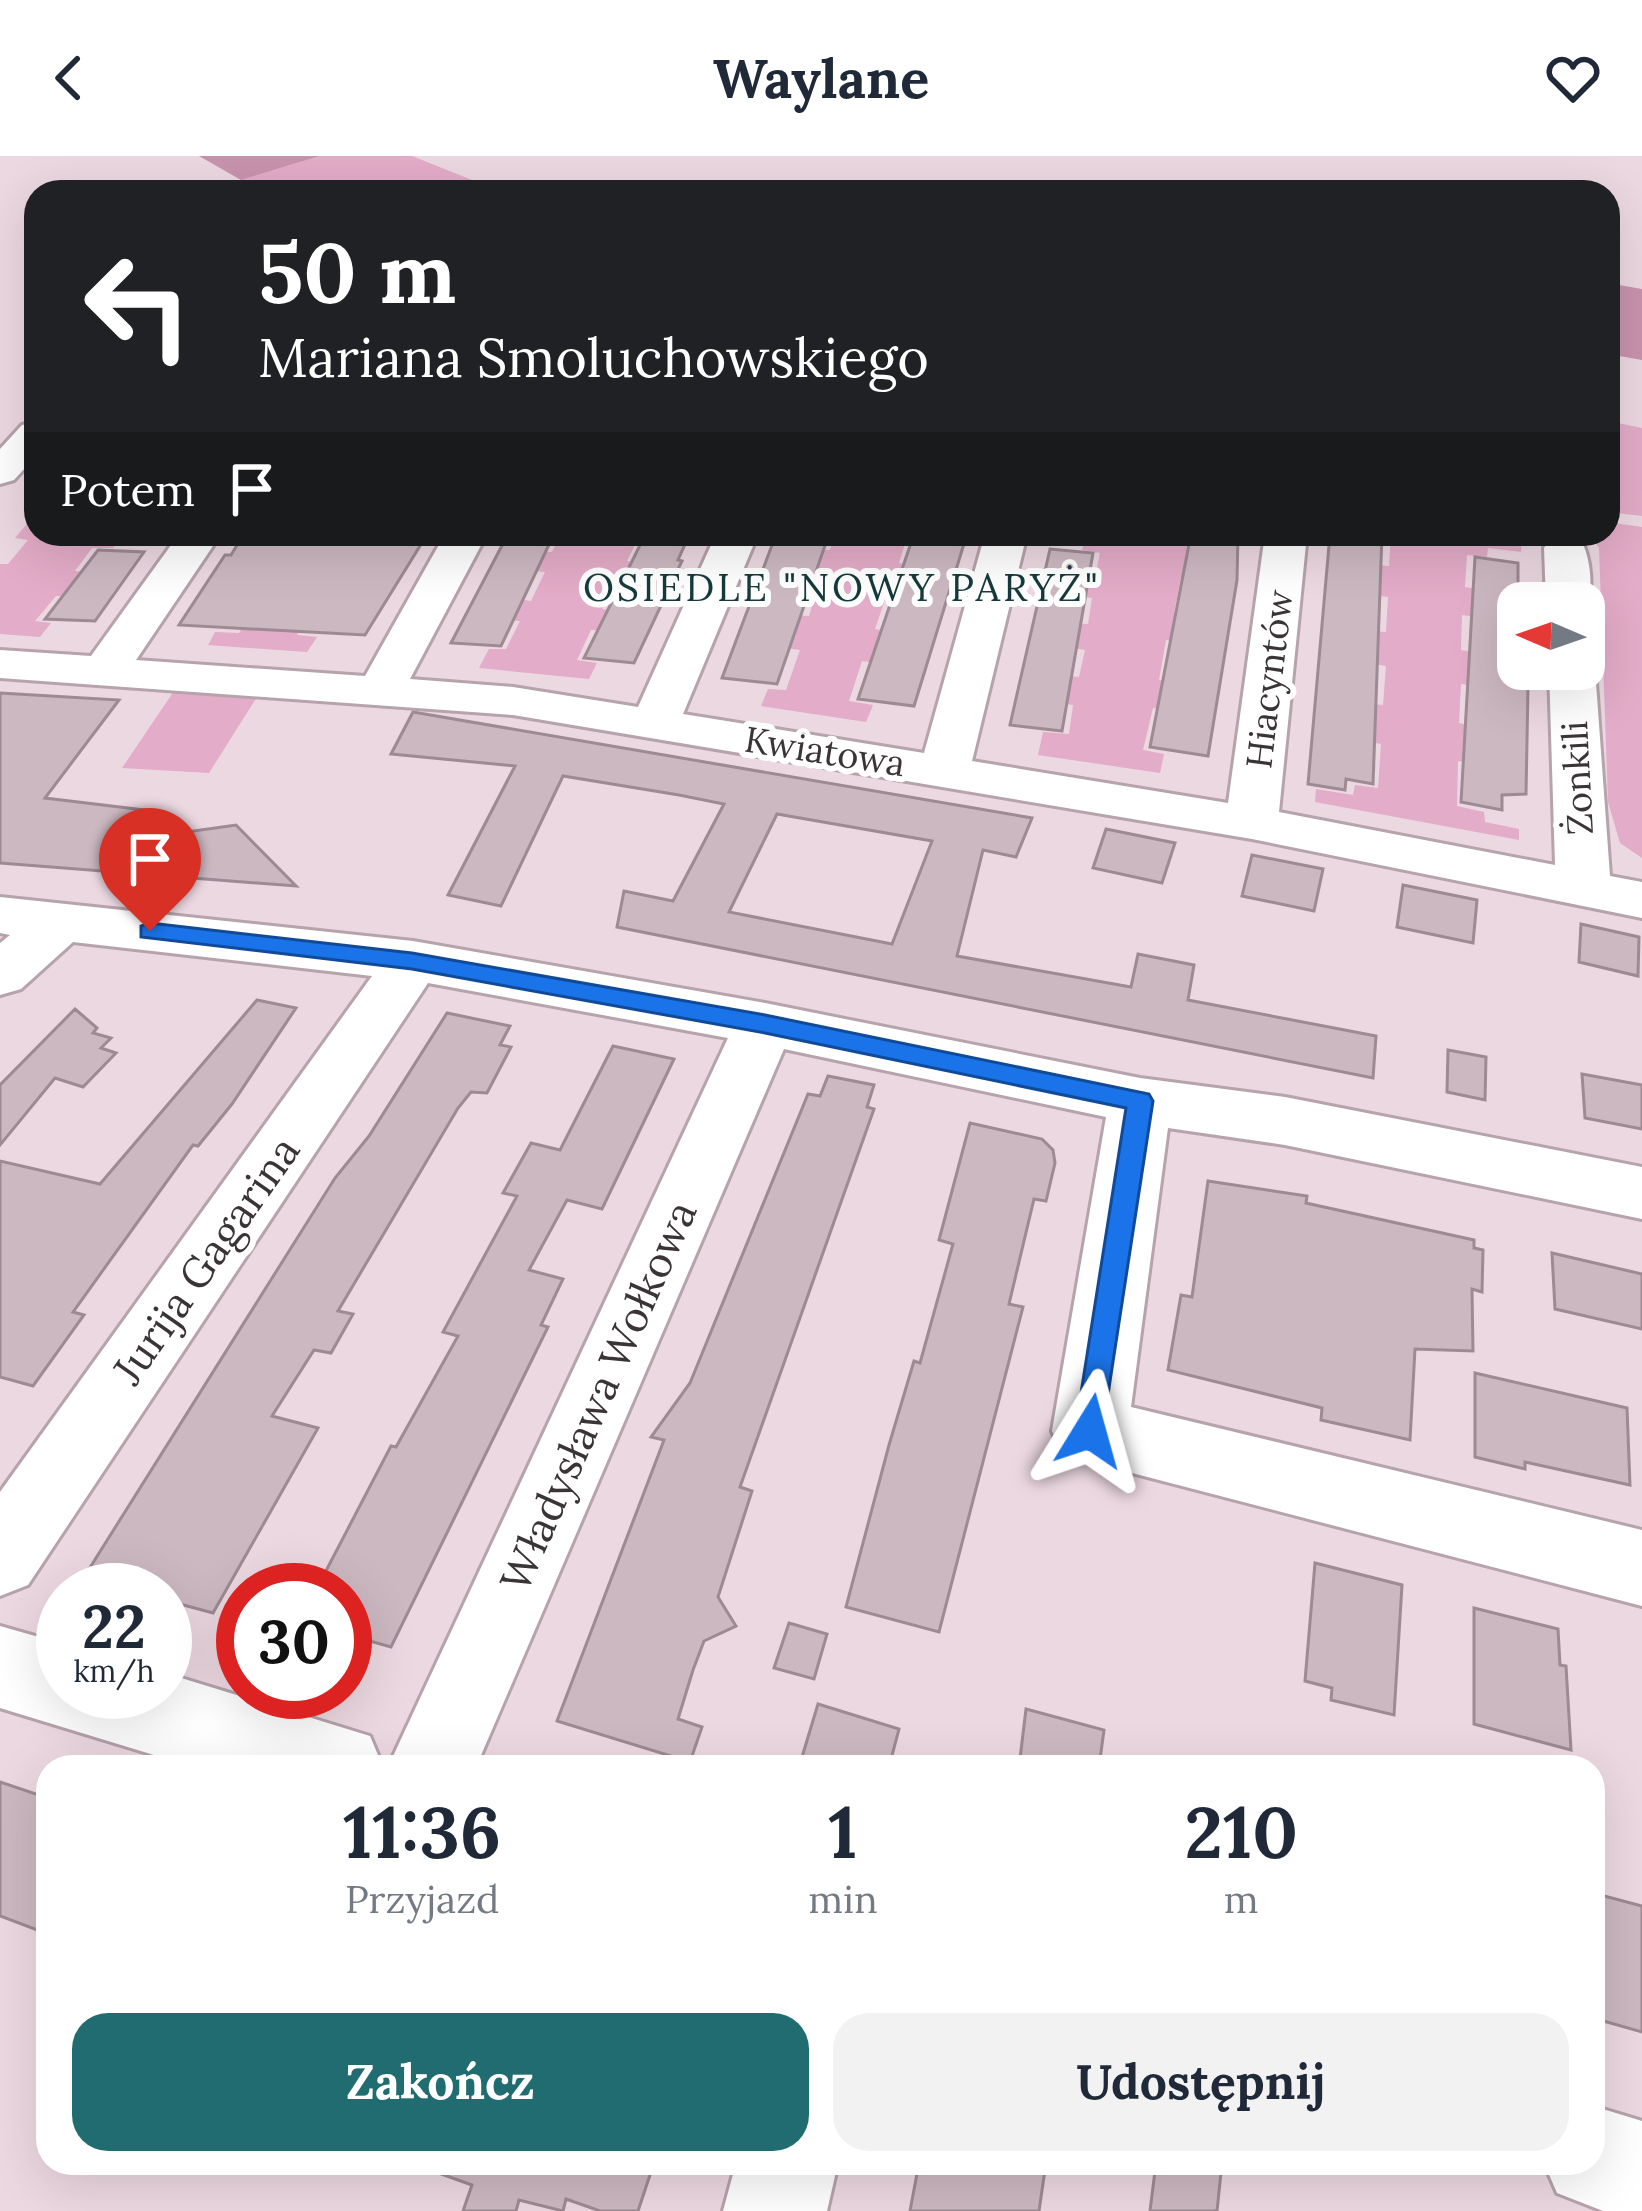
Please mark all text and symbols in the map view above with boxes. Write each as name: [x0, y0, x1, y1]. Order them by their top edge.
text: Waylane: [713, 44, 929, 113]
icon: back: [36, 45, 102, 111]
icon: heart: [1540, 45, 1606, 111]
text: 50 m: [258, 218, 456, 326]
icon: left: [60, 228, 216, 384]
text: Mariana Smoluchowskiego: [258, 323, 929, 392]
icon: arrive: [219, 456, 285, 522]
text: Potem: [60, 461, 195, 518]
district label: OSIEDLE "NOWY PARYŻ": [583, 562, 1101, 612]
north arrow: [1497, 582, 1605, 690]
map controls: [1497, 582, 1605, 690]
street label: Hiacyntów: [1235, 587, 1303, 771]
street label: Kwiatowa: [741, 716, 909, 786]
street label: Żonkili: [1551, 720, 1603, 836]
pin: [99, 808, 201, 931]
icon: arrive: [117, 826, 183, 892]
street label: Jurija Gagarina: [100, 1126, 311, 1395]
street label: Władysława Wołkowa: [488, 1192, 708, 1600]
position arrow: [1027, 1368, 1153, 1494]
speed limit sign: 30: [216, 1563, 372, 1719]
text: 22: [82, 1588, 146, 1664]
text: km/h: [73, 1652, 155, 1690]
text: 11:36: [343, 1786, 501, 1878]
text: 1: [828, 1786, 857, 1878]
text: 210: [1185, 1786, 1298, 1878]
text: Przyjazd: [345, 1874, 499, 1924]
text: min: [808, 1874, 878, 1924]
text: m: [1224, 1874, 1259, 1924]
button: Zakończ: [72, 2013, 809, 2151]
button: Udostępnij: [833, 2013, 1569, 2151]

